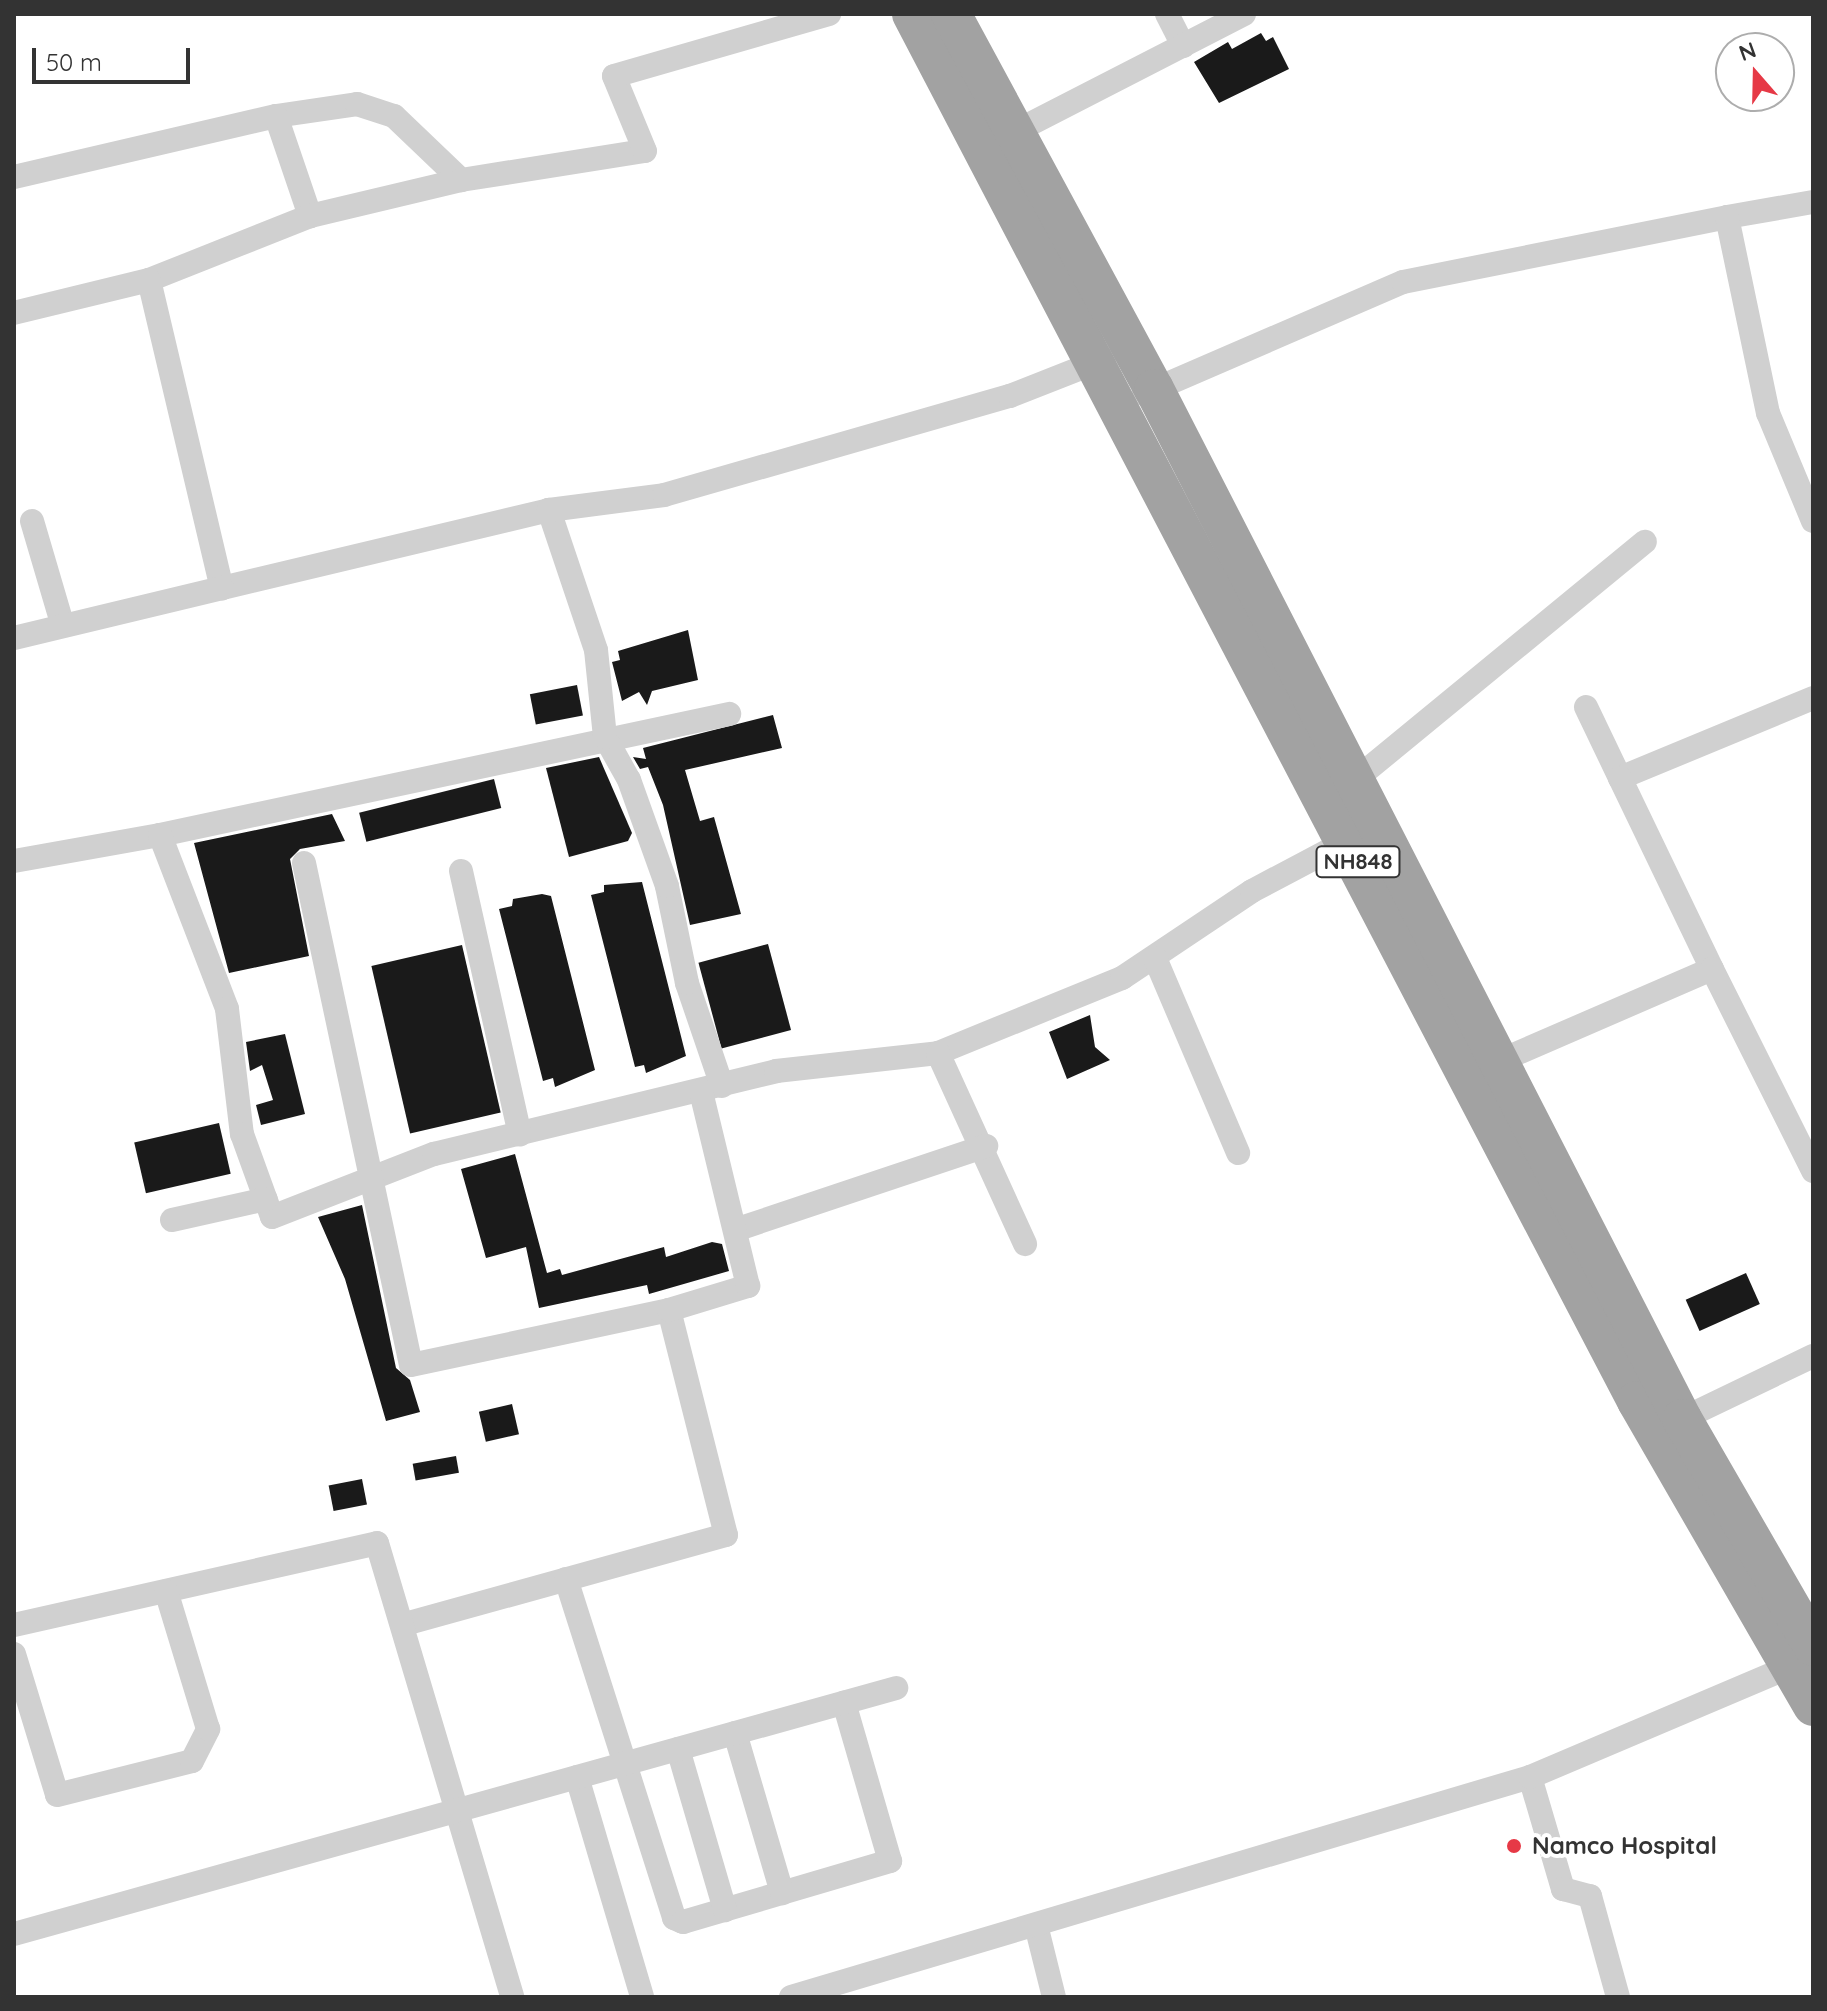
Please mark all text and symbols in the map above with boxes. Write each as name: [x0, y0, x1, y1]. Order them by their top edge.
scale bar: [36, 32, 194, 82]
north arrow: [1715, 32, 1795, 112]
text: N: [1735, 35, 1760, 67]
text: 50 m: [46, 47, 102, 77]
road number: NH848: [1314, 844, 1402, 880]
place label: Namco Hospital: [1532, 1832, 1717, 1860]
marker: Namco Hospital: [1503, 1835, 1525, 1857]

